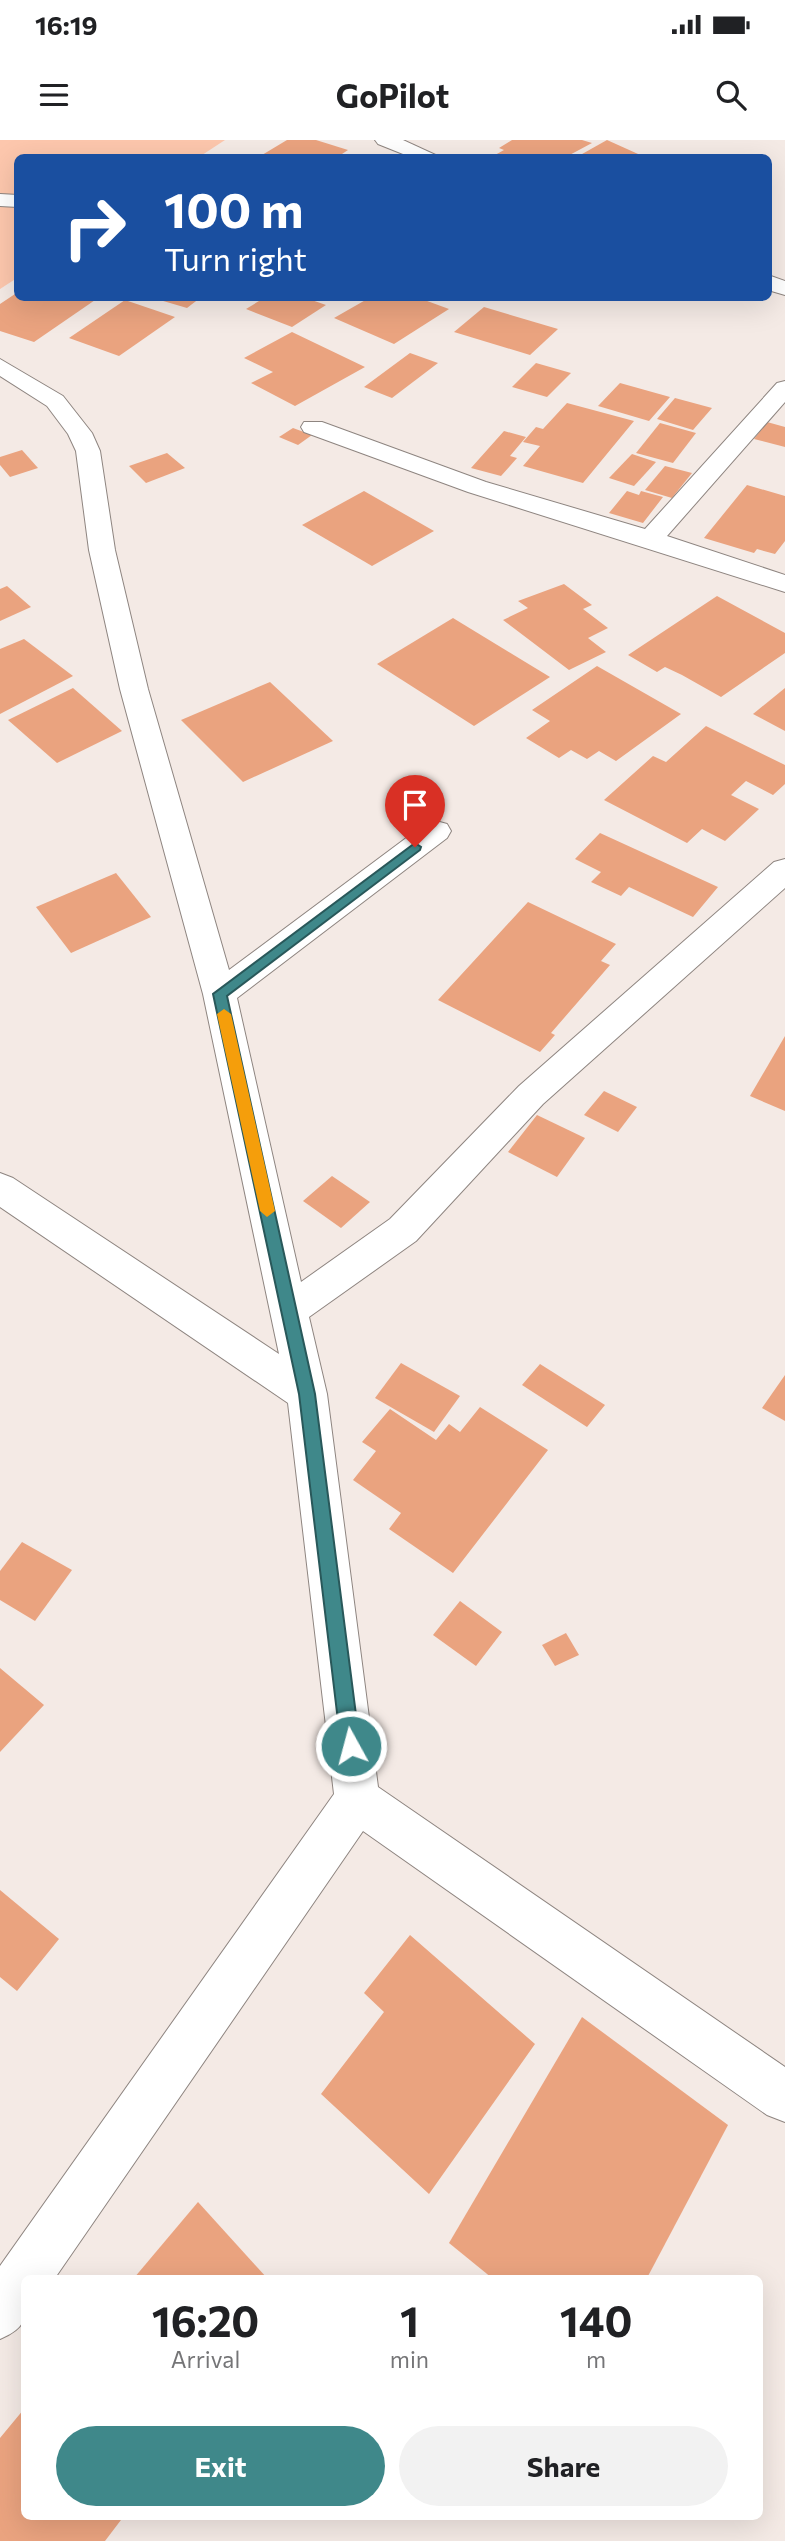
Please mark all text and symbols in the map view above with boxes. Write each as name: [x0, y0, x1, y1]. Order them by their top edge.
text: 16:19: [35, 9, 98, 40]
text: GoPilot: [336, 75, 449, 115]
icon: menu: [35, 76, 73, 114]
icon: search: [712, 76, 750, 114]
text: 100 m: [164, 178, 303, 238]
icon: right: [49, 182, 140, 273]
text: Turn right: [164, 238, 307, 278]
pin: [385, 775, 445, 847]
icon: arrive: [396, 786, 434, 824]
position arrow: [314, 1709, 388, 1783]
text: 16:20: [152, 2294, 259, 2346]
text: 1: [400, 2294, 419, 2346]
text: 140: [560, 2294, 632, 2346]
text: Arrival: [171, 2345, 240, 2373]
text: min: [390, 2345, 429, 2373]
text: m: [586, 2345, 606, 2373]
button: Exit: [56, 2426, 385, 2506]
button: Share: [399, 2426, 728, 2506]

